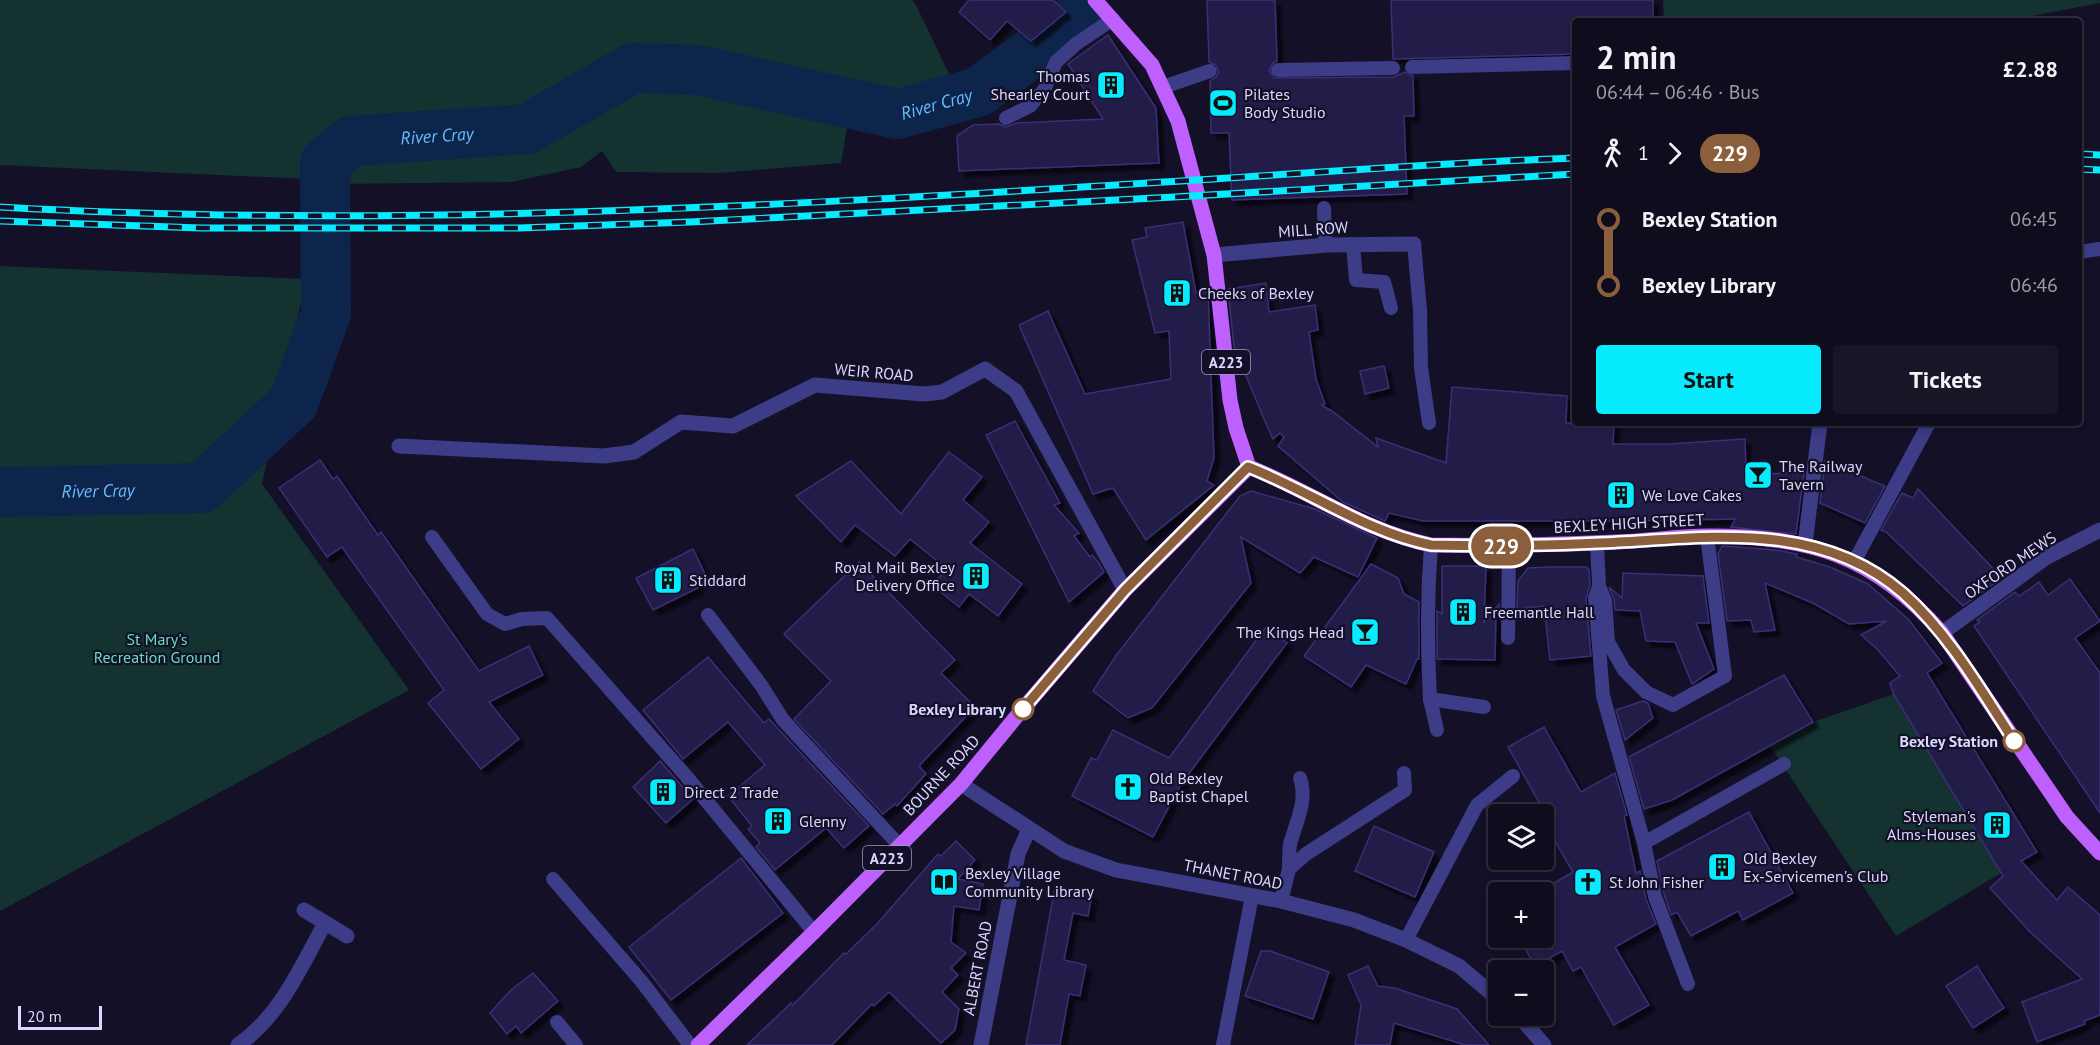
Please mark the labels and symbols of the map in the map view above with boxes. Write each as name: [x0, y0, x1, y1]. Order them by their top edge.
place label: Thomas Shearley Court: [991, 66, 1091, 104]
building icon: Thomas Shearley Court: [1095, 69, 1127, 101]
water label: River Cray: [898, 82, 976, 124]
place label: Pilates Body Studio: [1244, 84, 1326, 122]
sports icon: Pilates Body Studio: [1207, 87, 1239, 119]
water label: River Cray: [400, 121, 475, 149]
street label: MILL ROW: [1277, 217, 1349, 241]
building icon: Cheeks of Bexley: [1161, 277, 1193, 309]
place label: Cheeks of Bexley: [1198, 283, 1314, 303]
road number: A223: [1202, 350, 1250, 374]
street label: WEIR ROAD: [834, 359, 914, 385]
place label: The Railway Tavern: [1779, 456, 1863, 494]
bar icon: The Railway Tavern: [1742, 459, 1774, 491]
water label: River Cray: [61, 478, 136, 502]
building icon: We Love Cakes: [1605, 479, 1637, 511]
place label: We Love Cakes: [1642, 485, 1742, 505]
street label: BEXLEY HIGH STREET: [1553, 509, 1705, 537]
line badge: 229: [1466, 526, 1535, 566]
street label: OXFORD MEWS: [1960, 527, 2060, 603]
place label: Royal Mail Bexley Delivery Office: [834, 557, 956, 595]
building icon: Royal Mail Bexley Delivery Office: [960, 560, 992, 592]
building icon: Stiddard: [652, 564, 684, 596]
place label: Stiddard: [689, 570, 746, 590]
building icon: Freemantle Hall: [1447, 596, 1479, 628]
place label: Freemantle Hall: [1484, 602, 1594, 622]
bar icon: The Kings Head: [1349, 616, 1381, 648]
place label: The Kings Head: [1236, 622, 1344, 642]
park label: St Mary's Recreation Ground: [94, 629, 220, 667]
marker: Bexley Library: [1012, 698, 1034, 720]
place label: Bexley Library: [909, 699, 1006, 719]
street label: BOURNE ROAD: [899, 730, 983, 820]
marker: Bexley Station: [2003, 730, 2025, 752]
place label: Bexley Station: [1899, 731, 1998, 751]
place label: Old Bexley Baptist Chapel: [1149, 768, 1249, 806]
church icon: Old Bexley Baptist Chapel: [1112, 771, 1144, 803]
building icon: Direct 2 Trade: [647, 776, 679, 808]
place label: Direct 2 Trade: [684, 782, 779, 802]
building icon: Glenny: [762, 805, 794, 837]
place label: Styleman's Alms-Houses: [1887, 806, 1976, 844]
building icon: Styleman's Alms-Houses: [1981, 809, 2013, 841]
place label: Glenny: [799, 811, 847, 831]
road number: A223: [863, 846, 911, 870]
place label: Old Bexley Ex-Servicemen's Club: [1743, 848, 1888, 886]
building icon: Old Bexley Ex-Servicemen's Club: [1706, 851, 1738, 883]
street label: THANET ROAD: [1182, 855, 1284, 893]
place label: Bexley Village Community Library: [965, 863, 1094, 901]
library icon: Bexley Village Community Library: [928, 866, 960, 898]
church icon: St John Fisher: [1572, 866, 1604, 898]
place label: St John Fisher: [1609, 872, 1704, 892]
street label: ALBERT ROAD: [958, 919, 996, 1017]
scale bar: [18, 1003, 102, 1030]

